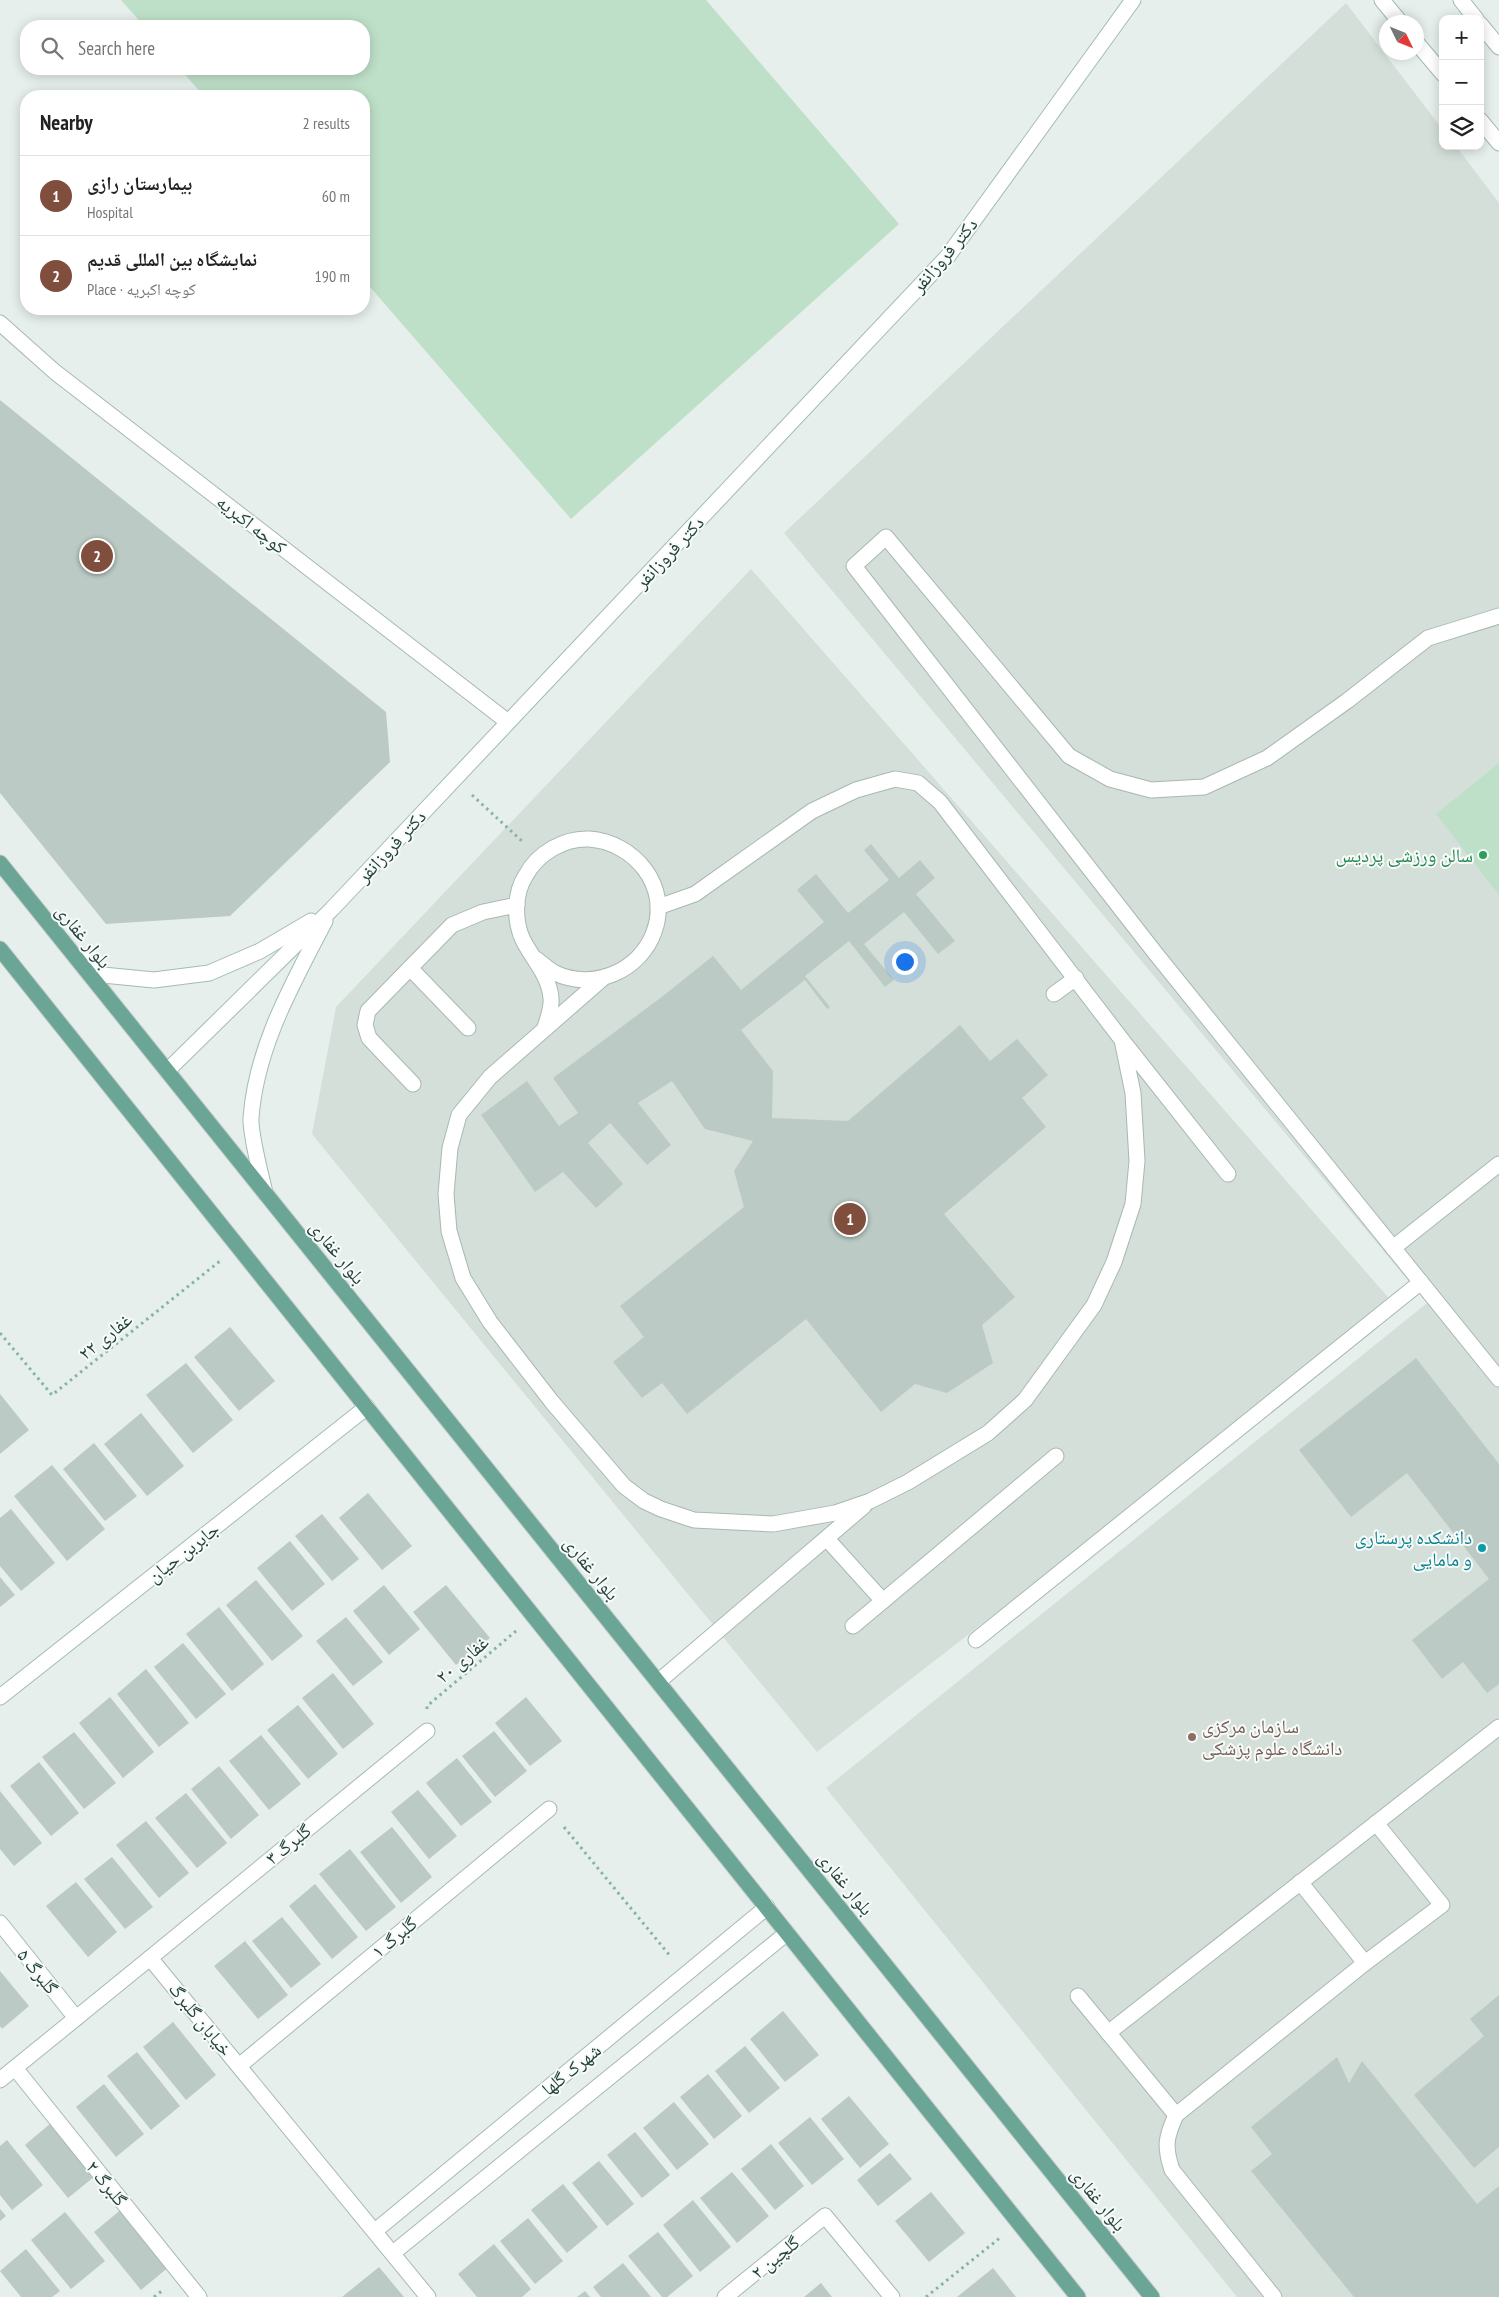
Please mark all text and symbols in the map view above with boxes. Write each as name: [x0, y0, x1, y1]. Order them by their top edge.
north arrow: [1379, 15, 1424, 60]
map controls: [1439, 15, 1484, 150]
button: +: [1439, 15, 1484, 60]
search box: [20, 20, 370, 75]
icon: search: [38, 34, 66, 62]
text: Search here: [78, 36, 155, 60]
button: −: [1439, 60, 1484, 105]
button: layers: [1439, 105, 1484, 150]
text: Nearby: [40, 109, 93, 136]
text: 2 results: [303, 113, 350, 133]
text: بیمارستان رازی: [87, 171, 192, 195]
text: 1: [52, 186, 60, 206]
text: 60 m: [322, 186, 350, 206]
text: Hospital: [87, 202, 133, 222]
street label: دکتر فروزانفر: [905, 212, 983, 298]
text: نمایشگاه بین المللی قدیم: [87, 247, 257, 271]
text: 2: [52, 266, 60, 286]
text: 190 m: [315, 266, 350, 286]
text: Place · کوچه اکبریه: [87, 279, 196, 299]
street label: کوچه اکبریه: [212, 489, 292, 559]
street label: دکتر فروزانفر: [629, 510, 709, 594]
pin: 2: [81, 537, 113, 575]
street label: دکتر فروزانفر: [351, 804, 431, 888]
place label: سالن ورزشی پردیس: [1335, 843, 1473, 867]
marker: سالن ورزشی پردیس: [1477, 849, 1489, 861]
street label: بلوار غفاری: [51, 899, 117, 973]
your location: [892, 949, 918, 975]
pin: 1: [834, 1200, 866, 1238]
street label: بلوار غفاری: [305, 1215, 371, 1289]
street label: غفاری ۲۲: [73, 1307, 137, 1365]
street label: جابربن حیان: [142, 1516, 224, 1588]
place label: دانشکده پرستاری و مامایی: [1355, 1525, 1472, 1571]
street label: بلوار غفاری: [559, 1531, 625, 1605]
marker: دانشکده پرستاری و مامایی: [1476, 1542, 1488, 1554]
street label: غفاری ۲۰: [431, 1630, 494, 1688]
place label: سازمان مرکزی دانشگاه علوم پزشکی: [1202, 1714, 1343, 1762]
marker: سازمان مرکزی دانشگاه علوم پزشکی: [1186, 1731, 1198, 1743]
street label: گلبرگ ۳: [260, 1818, 316, 1870]
street label: بلوار غفاری: [813, 1846, 879, 1920]
street label: گلبرگ ۱: [366, 1911, 422, 1963]
street label: گلبرگ ۵: [12, 1943, 64, 1999]
street label: خیابان گلبرگ: [164, 1977, 238, 2061]
street label: شهرک گلها: [536, 2038, 606, 2100]
street label: گلبرگ ۲: [81, 2155, 133, 2211]
street label: بلوار غفاری: [1066, 2162, 1132, 2236]
street label: گلچین ۲: [746, 2230, 804, 2284]

